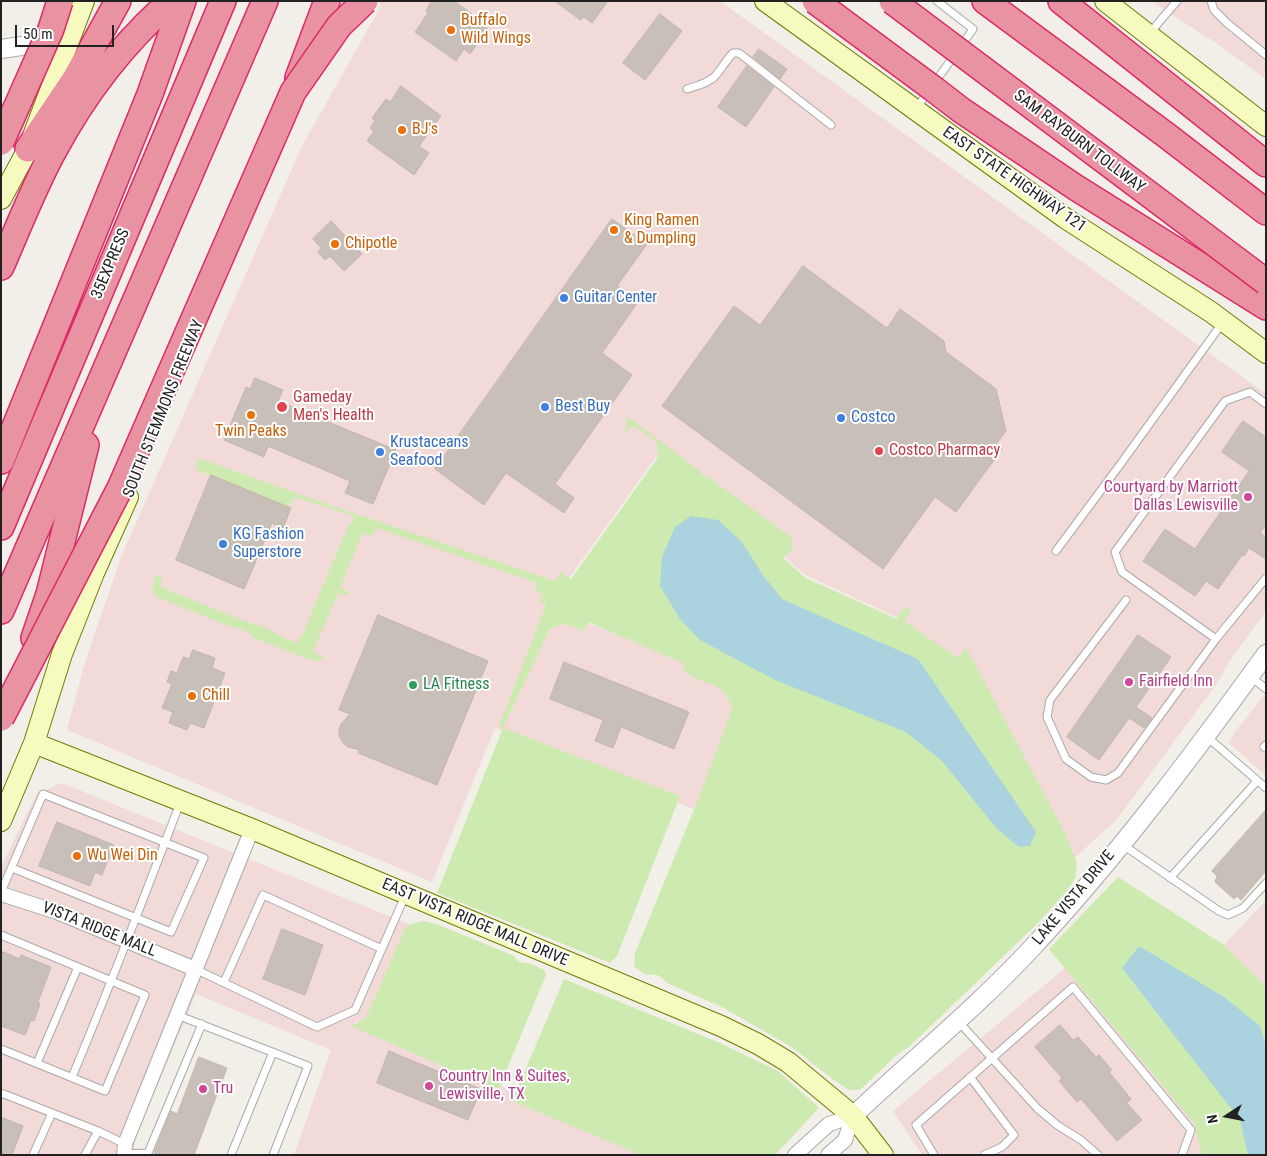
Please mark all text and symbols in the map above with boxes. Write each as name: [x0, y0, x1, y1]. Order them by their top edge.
place label: Buffalo Wild Wings: [461, 11, 531, 49]
scale bar: [18, 15, 116, 47]
marker: Buffalo Wild Wings: [445, 24, 457, 36]
text: 50 m: [23, 25, 53, 43]
street label: SAM RAYBURN TOLLWAY: [1010, 86, 1148, 198]
place label: BJ's: [412, 120, 438, 140]
street label: EAST STATE HIGHWAY 121: [938, 123, 1090, 237]
marker: BJ's: [396, 124, 408, 136]
place label: King Ramen & Dumpling: [624, 211, 699, 249]
marker: King Ramen & Dumpling: [608, 224, 620, 236]
street label: 35EXPRESS: [88, 226, 134, 302]
place label: Chipotle: [345, 234, 397, 254]
marker: Chipotle: [329, 238, 341, 250]
place label: Guitar Center: [574, 288, 657, 308]
marker: Guitar Center: [558, 292, 570, 304]
street label: SOUTH STEMMONS FREEWAY: [120, 317, 208, 501]
place label: Gameday Men's Health: [293, 388, 374, 426]
place label: Best Buy: [555, 397, 610, 417]
marker: Gameday Men's Health: [275, 400, 289, 414]
marker: Best Buy: [539, 401, 551, 413]
place label: Costco: [851, 408, 896, 428]
marker: Twin Peaks: [245, 409, 257, 421]
marker: Costco: [835, 412, 847, 424]
place label: Twin Peaks: [215, 422, 287, 442]
place label: Krustaceans Seafood: [390, 433, 469, 471]
place label: Costco Pharmacy: [889, 441, 1000, 461]
marker: Costco Pharmacy: [873, 445, 885, 457]
marker: Krustaceans Seafood: [374, 446, 386, 458]
place label: Courtyard by Marriott Dallas Lewisville: [1104, 478, 1238, 516]
marker: Courtyard by Marriott Dallas Lewisville: [1242, 491, 1254, 503]
place label: KG Fashion Superstore: [233, 525, 304, 563]
marker: KG Fashion Superstore: [217, 538, 229, 550]
place label: Fairfield Inn: [1139, 672, 1213, 692]
place label: LA Fitness: [423, 675, 490, 695]
marker: Fairfield Inn: [1123, 676, 1135, 688]
marker: LA Fitness: [407, 679, 419, 691]
place label: Chill: [202, 686, 230, 706]
marker: Chill: [186, 690, 198, 702]
place label: Wu Wei Din: [87, 846, 158, 866]
street label: LAKE VISTA DRIVE: [1029, 847, 1119, 949]
marker: Wu Wei Din: [71, 850, 83, 862]
street label: EAST VISTA RIDGE MALL DRIVE: [379, 875, 571, 971]
street label: VISTA RIDGE MALL: [39, 898, 159, 962]
place label: Country Inn & Suites, Lewisville, TX: [439, 1067, 570, 1105]
place label: Tru: [213, 1079, 233, 1099]
marker: Country Inn & Suites, Lewisville, TX: [423, 1080, 435, 1092]
marker: Tru: [197, 1083, 209, 1095]
north arrow: [1202, 1091, 1252, 1141]
text: N: [1204, 1113, 1221, 1125]

